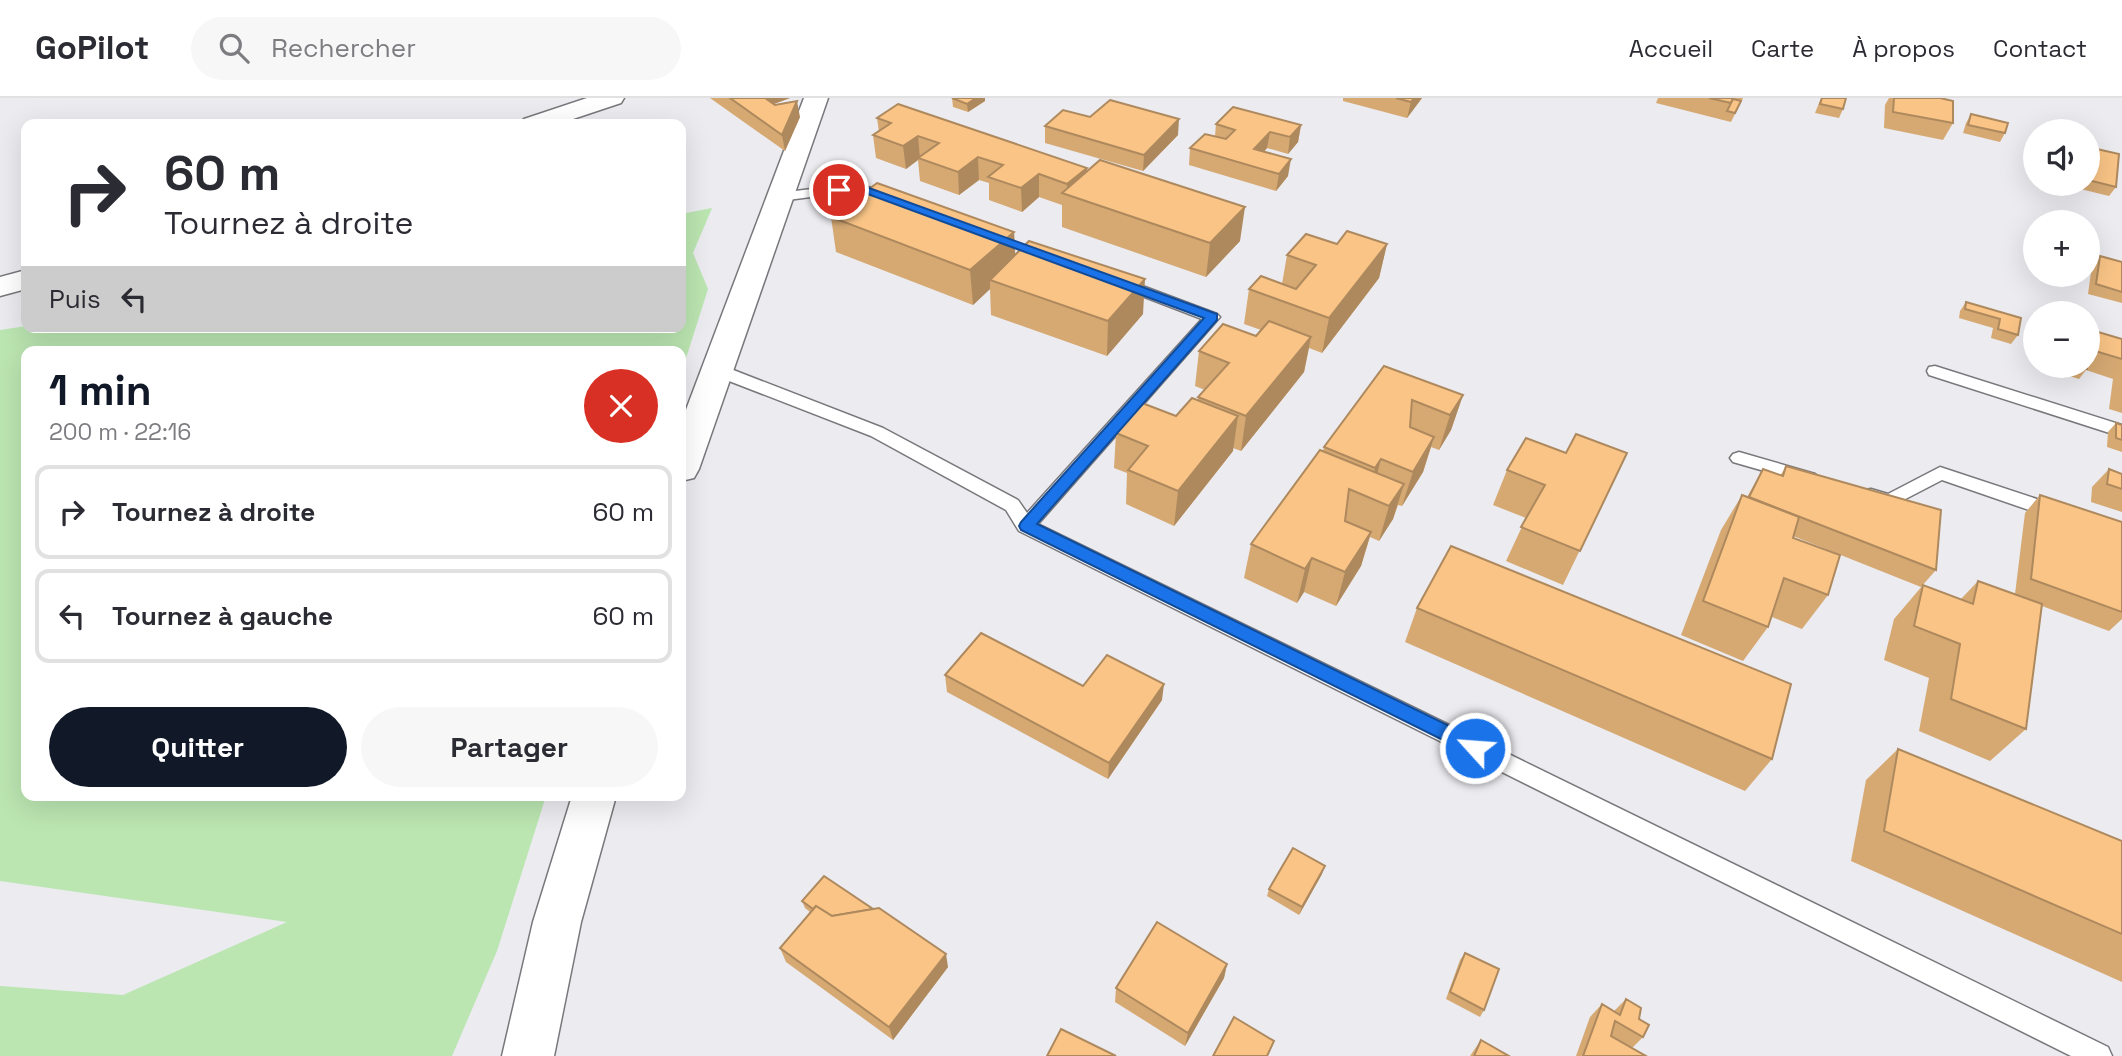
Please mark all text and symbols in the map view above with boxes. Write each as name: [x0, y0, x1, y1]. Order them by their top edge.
search box: [191, 17, 681, 80]
text: GoPilot: [35, 27, 149, 69]
icon: search: [215, 29, 253, 67]
text: Rechercher: [271, 31, 416, 65]
text: Accueil: [1629, 33, 1713, 64]
text: Carte: [1751, 33, 1814, 64]
text: À propos: [1852, 33, 1955, 64]
text: Contact: [1993, 33, 2087, 64]
map controls: [2023, 119, 2100, 378]
button: sound: [2023, 119, 2100, 196]
text: 60 m: [164, 142, 280, 204]
icon: right: [49, 147, 140, 238]
pin: [809, 160, 869, 220]
icon: arrive: [820, 171, 858, 209]
text: Tournez à droite: [164, 203, 413, 243]
button: +: [2023, 210, 2100, 287]
icon: left: [115, 280, 153, 318]
text: Puis: [49, 282, 101, 316]
button: −: [2023, 301, 2100, 378]
text: 1 min: [49, 364, 152, 417]
button: close: [584, 369, 658, 443]
text: 200 m · 22:16: [49, 417, 191, 447]
icon: right: [53, 493, 91, 531]
text: Tournez à droite: [112, 495, 315, 529]
text: 60 m: [592, 495, 654, 529]
icon: left: [53, 597, 91, 635]
text: Tournez à gauche: [112, 599, 333, 633]
text: 60 m: [592, 599, 654, 633]
button: Quitter: [49, 707, 347, 787]
button: Partager: [361, 707, 658, 787]
position arrow: [1438, 711, 1512, 785]

